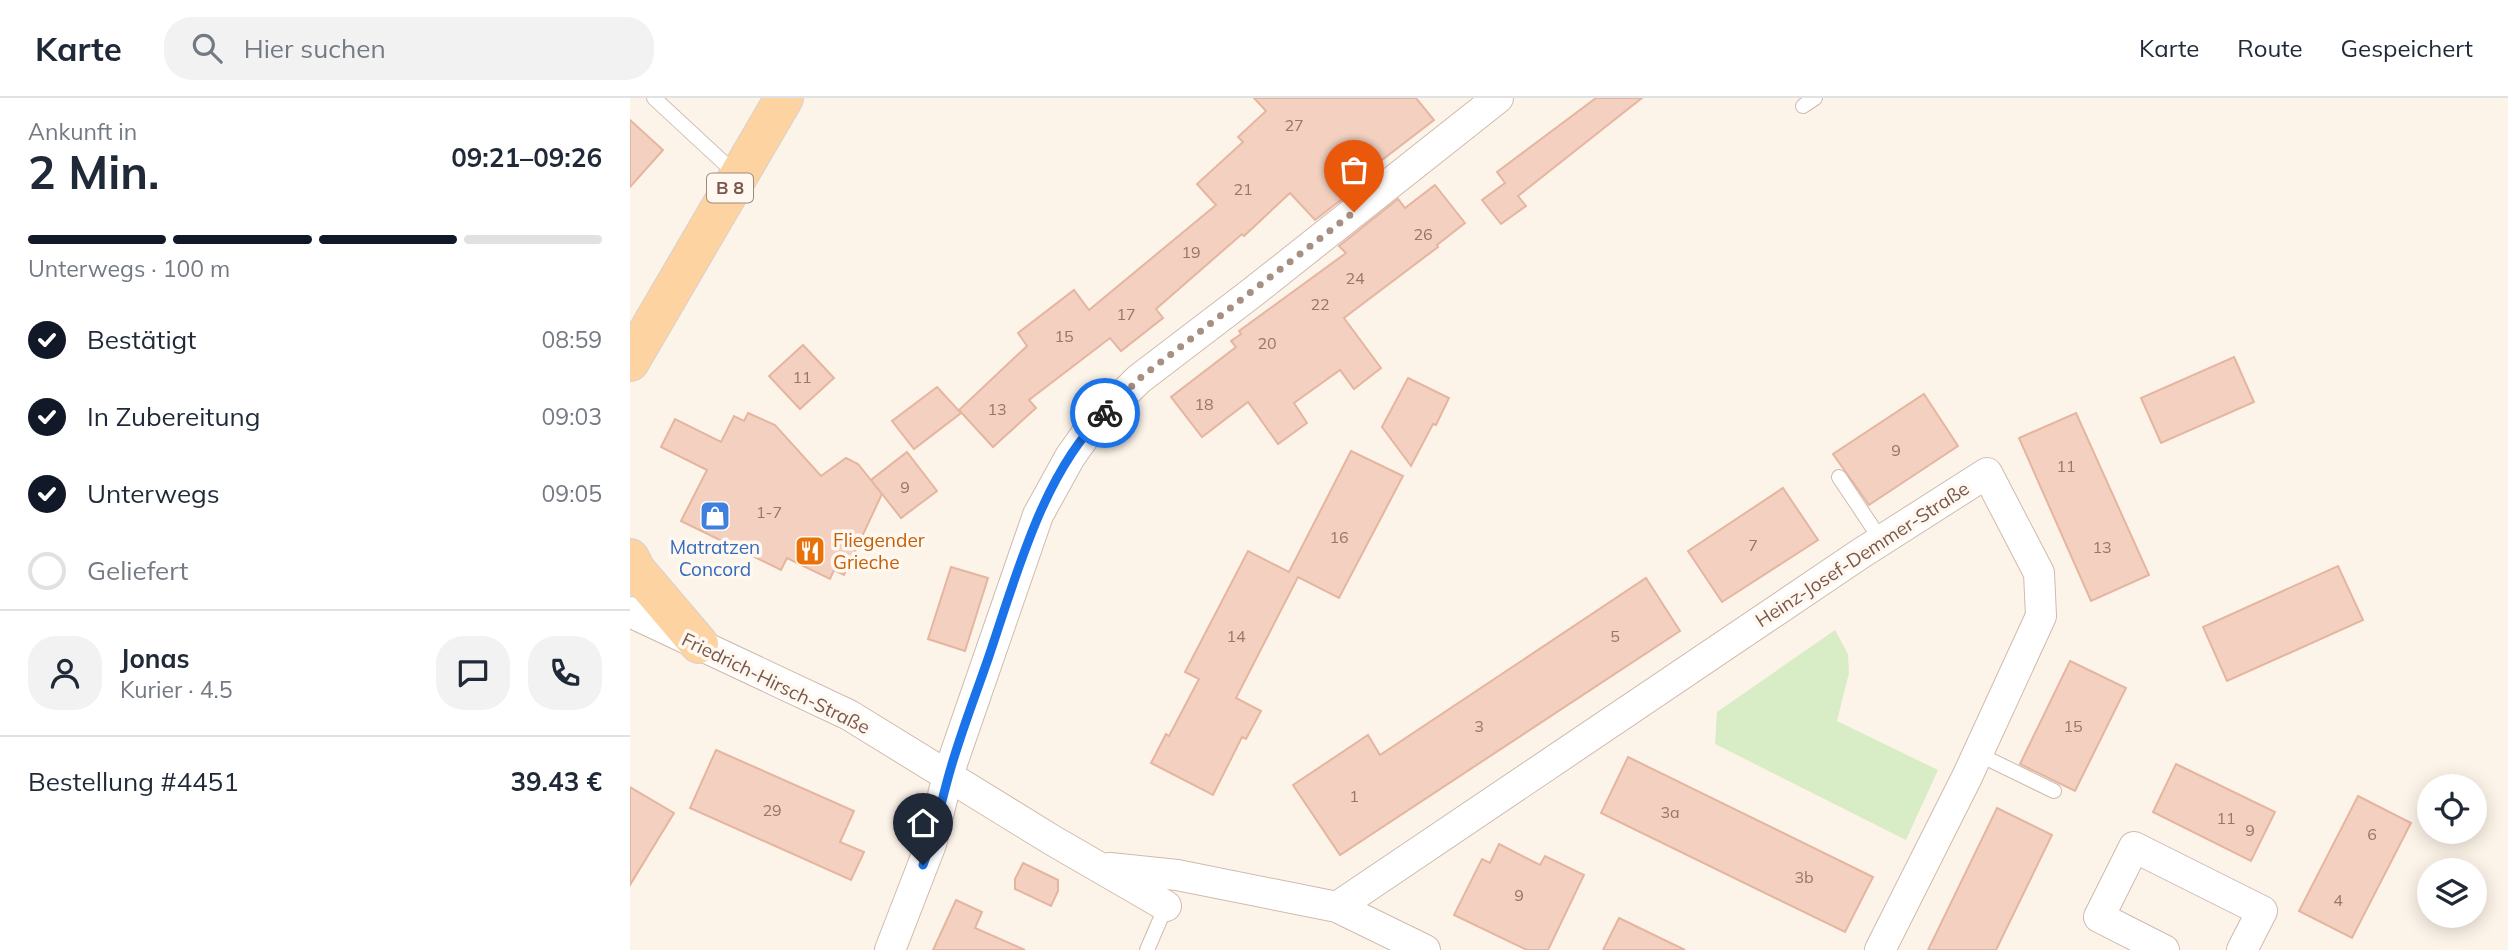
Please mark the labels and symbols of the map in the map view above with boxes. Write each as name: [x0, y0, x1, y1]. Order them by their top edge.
house number: 27: [1284, 115, 1304, 135]
pin: [1324, 140, 1384, 212]
road number: B 8: [707, 174, 753, 202]
house number: 21: [1233, 179, 1253, 199]
house number: 26: [1413, 224, 1433, 244]
house number: 19: [1181, 242, 1201, 262]
house number: 24: [1345, 268, 1365, 288]
house number: 22: [1310, 294, 1330, 314]
house number: 17: [1116, 304, 1136, 324]
house number: 15: [1054, 326, 1074, 346]
house number: 20: [1257, 333, 1277, 353]
house number: 11: [792, 367, 812, 387]
courier: [1070, 378, 1140, 448]
house number: 18: [1194, 394, 1214, 414]
house number: 13: [987, 399, 1007, 419]
house number: 9: [1891, 440, 1901, 460]
house number: 11: [2056, 456, 2076, 476]
street label: Heinz-Josef-Demmer-Straße: [1751, 476, 1973, 632]
house number: 9: [900, 477, 910, 497]
shop icon: Matratzen Concord: [698, 499, 732, 533]
house number: 1-7: [756, 502, 782, 522]
house number: 16: [1329, 527, 1349, 547]
place label: Fliegender Grieche: [833, 528, 925, 574]
restaurant icon: Fliegender Grieche: [793, 534, 827, 568]
place label: Matratzen Concord: [670, 535, 760, 581]
house number: 7: [1748, 535, 1758, 555]
house number: 13: [2092, 537, 2112, 557]
house number: 14: [1226, 626, 1246, 646]
house number: 5: [1610, 626, 1620, 646]
street label: Friedrich-Hirsch-Straße: [678, 627, 874, 739]
house number: 3: [1474, 716, 1484, 736]
house number: 15: [2063, 716, 2083, 736]
house number: 1: [1349, 786, 1359, 806]
pin: [893, 793, 953, 865]
house number: 29: [762, 800, 782, 820]
house number: 3a: [1660, 802, 1680, 822]
house number: 11: [2216, 808, 2236, 828]
house number: 9: [2245, 820, 2255, 840]
house number: 6: [2367, 824, 2377, 844]
house number: 3b: [1794, 867, 1814, 887]
house number: 9: [1514, 885, 1524, 905]
house number: 4: [2333, 890, 2343, 910]

